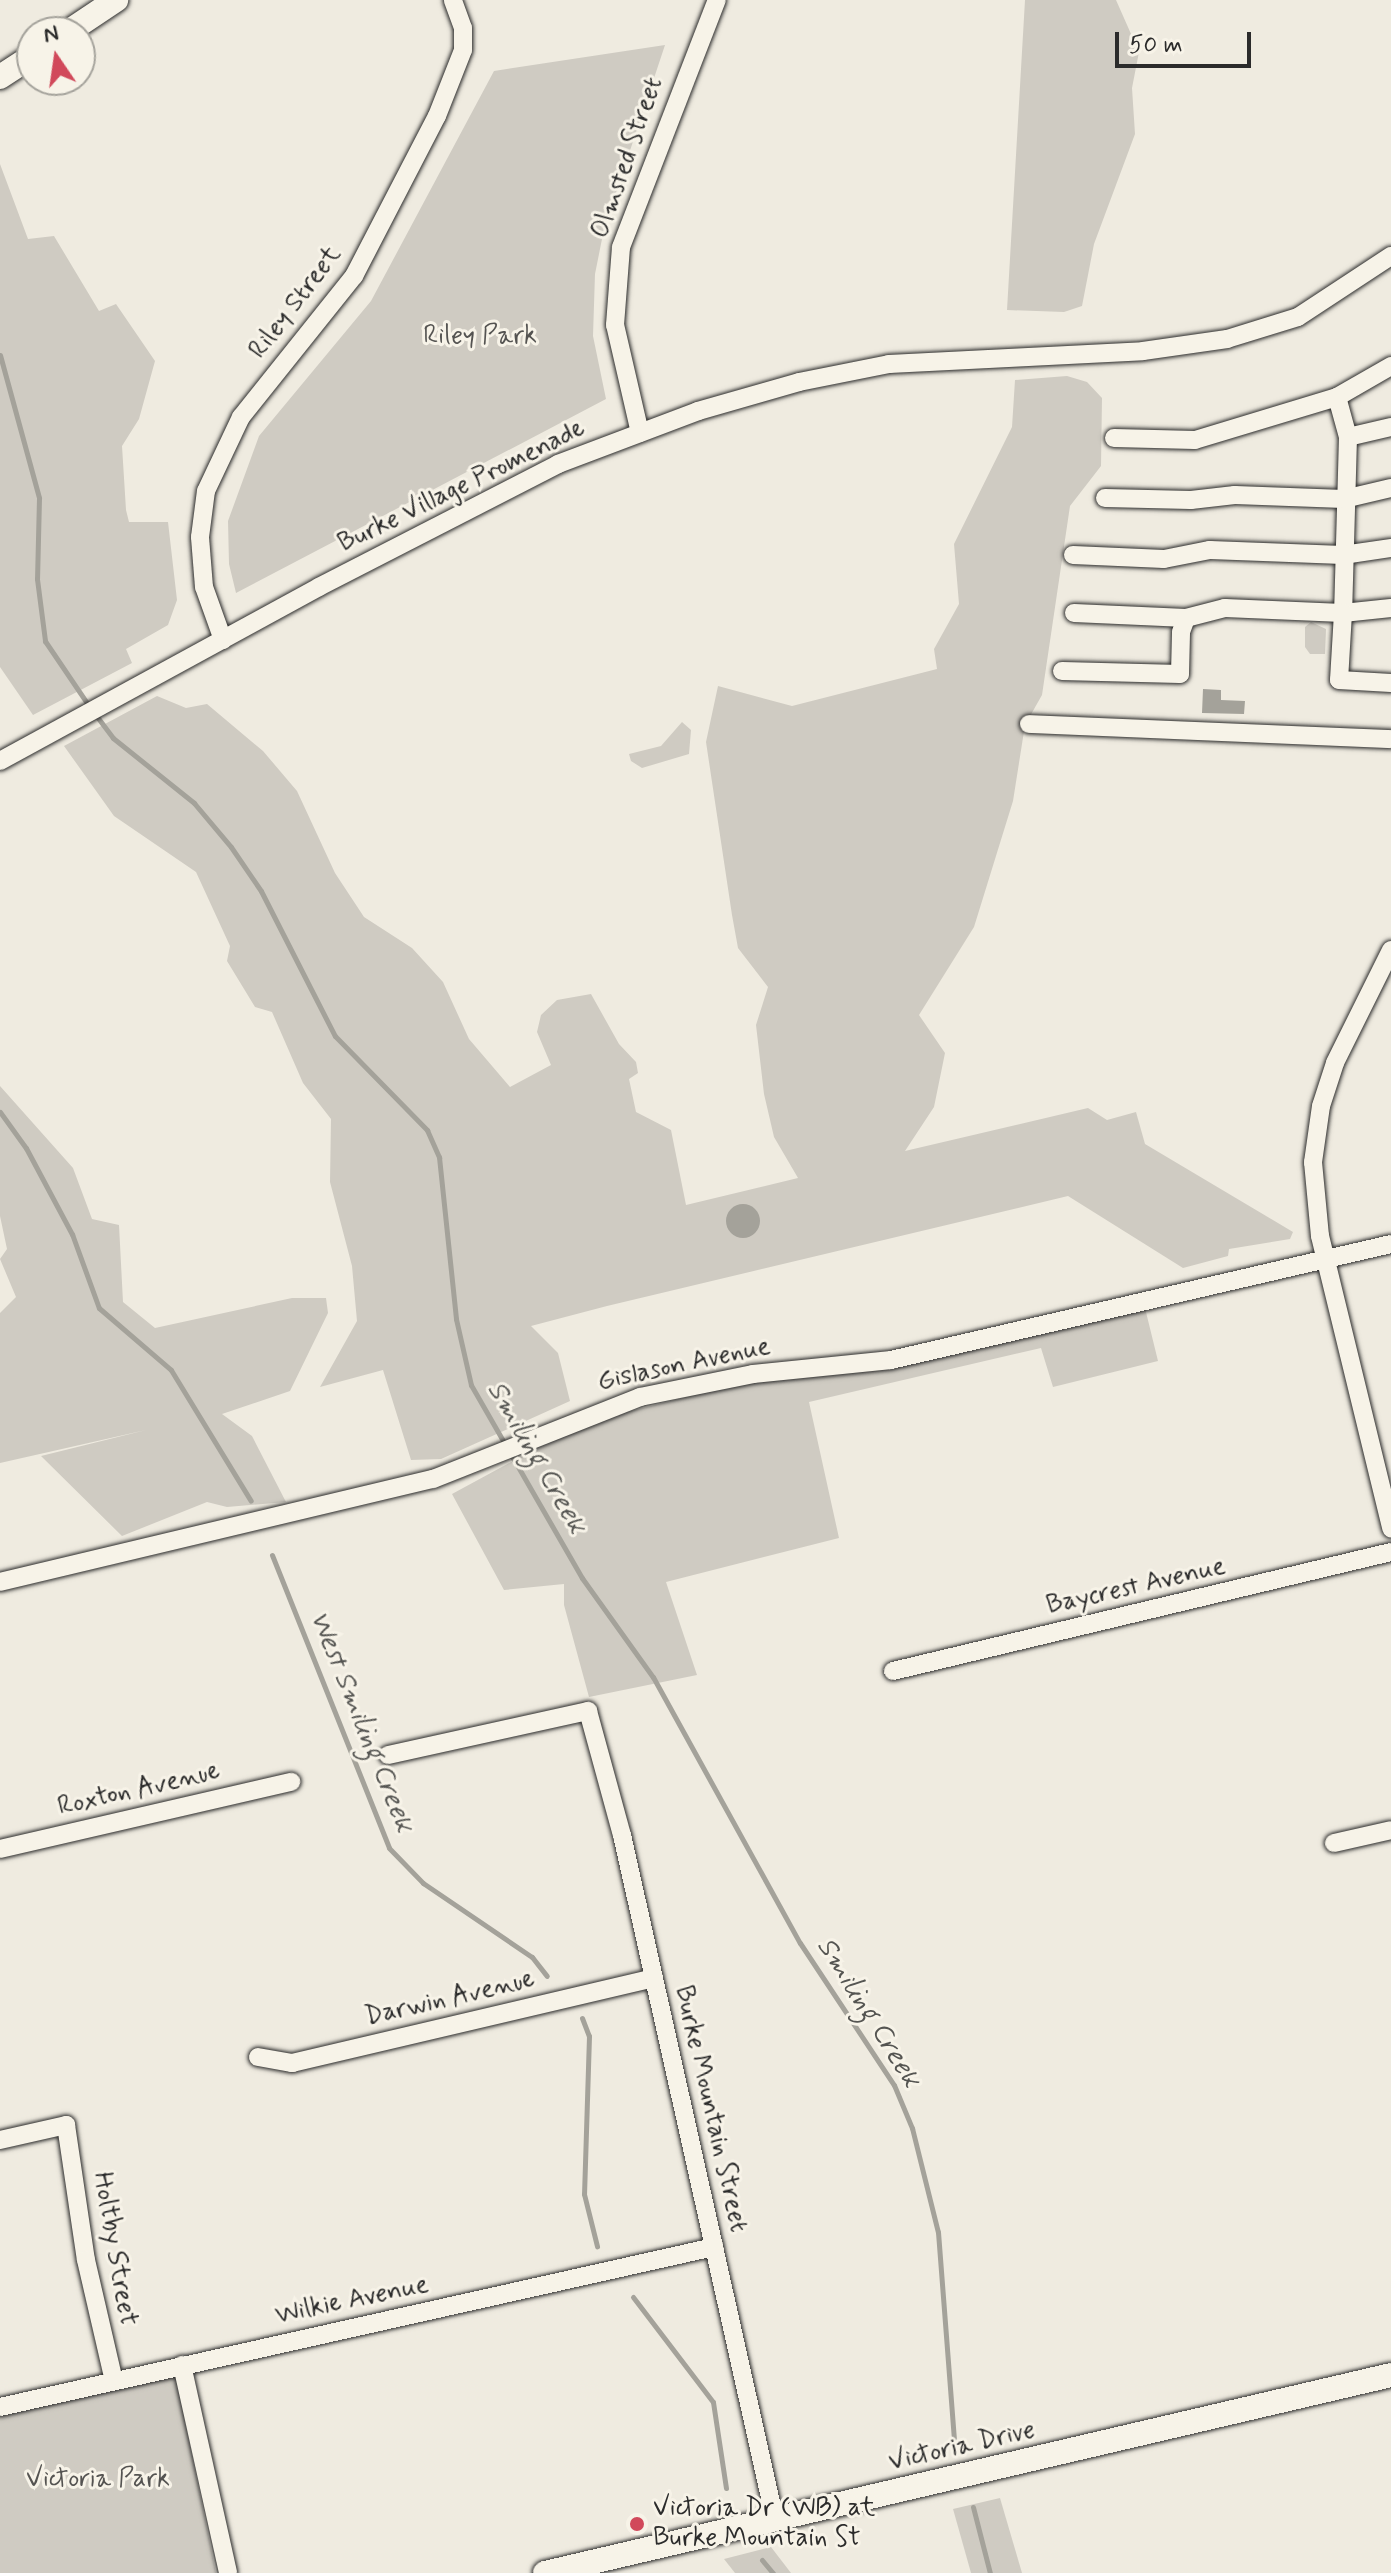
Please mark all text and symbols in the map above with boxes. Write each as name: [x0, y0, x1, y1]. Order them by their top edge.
north arrow: [16, 16, 96, 96]
scale bar: [1119, 16, 1255, 66]
text: N: [41, 19, 61, 50]
text: 50 m: [1129, 30, 1183, 61]
street label: Olmsted Street: [585, 71, 671, 245]
street label: Riley Street: [243, 240, 349, 366]
park label: Riley Park: [425, 321, 535, 353]
street label: Burke Village Promenade: [333, 414, 591, 560]
street label: Gislason Avenue: [594, 1331, 774, 1399]
water label: Smiling Creek: [479, 1376, 593, 1540]
street label: Baycrest Avenue: [1044, 1551, 1228, 1623]
water label: West Smiling Creek: [301, 1607, 421, 1837]
street label: Roxton Avenue: [56, 1757, 222, 1823]
water label: Smiling Creek: [809, 1932, 927, 2094]
street label: Darwin Avenue: [364, 1965, 536, 2033]
street label: Burke Mountain Street: [666, 1980, 754, 2238]
street label: Holtby Street: [85, 2170, 143, 2328]
street label: Wilkie Avenue: [273, 2270, 431, 2332]
street label: Victoria Drive: [886, 2415, 1038, 2479]
park label: Victoria Park: [26, 2464, 170, 2496]
place label: Victoria Dr (WB) at Burke Mountain St: [653, 2493, 875, 2554]
marker: Victoria Dr (WB) at Burke Mountain St: [628, 2515, 646, 2533]

